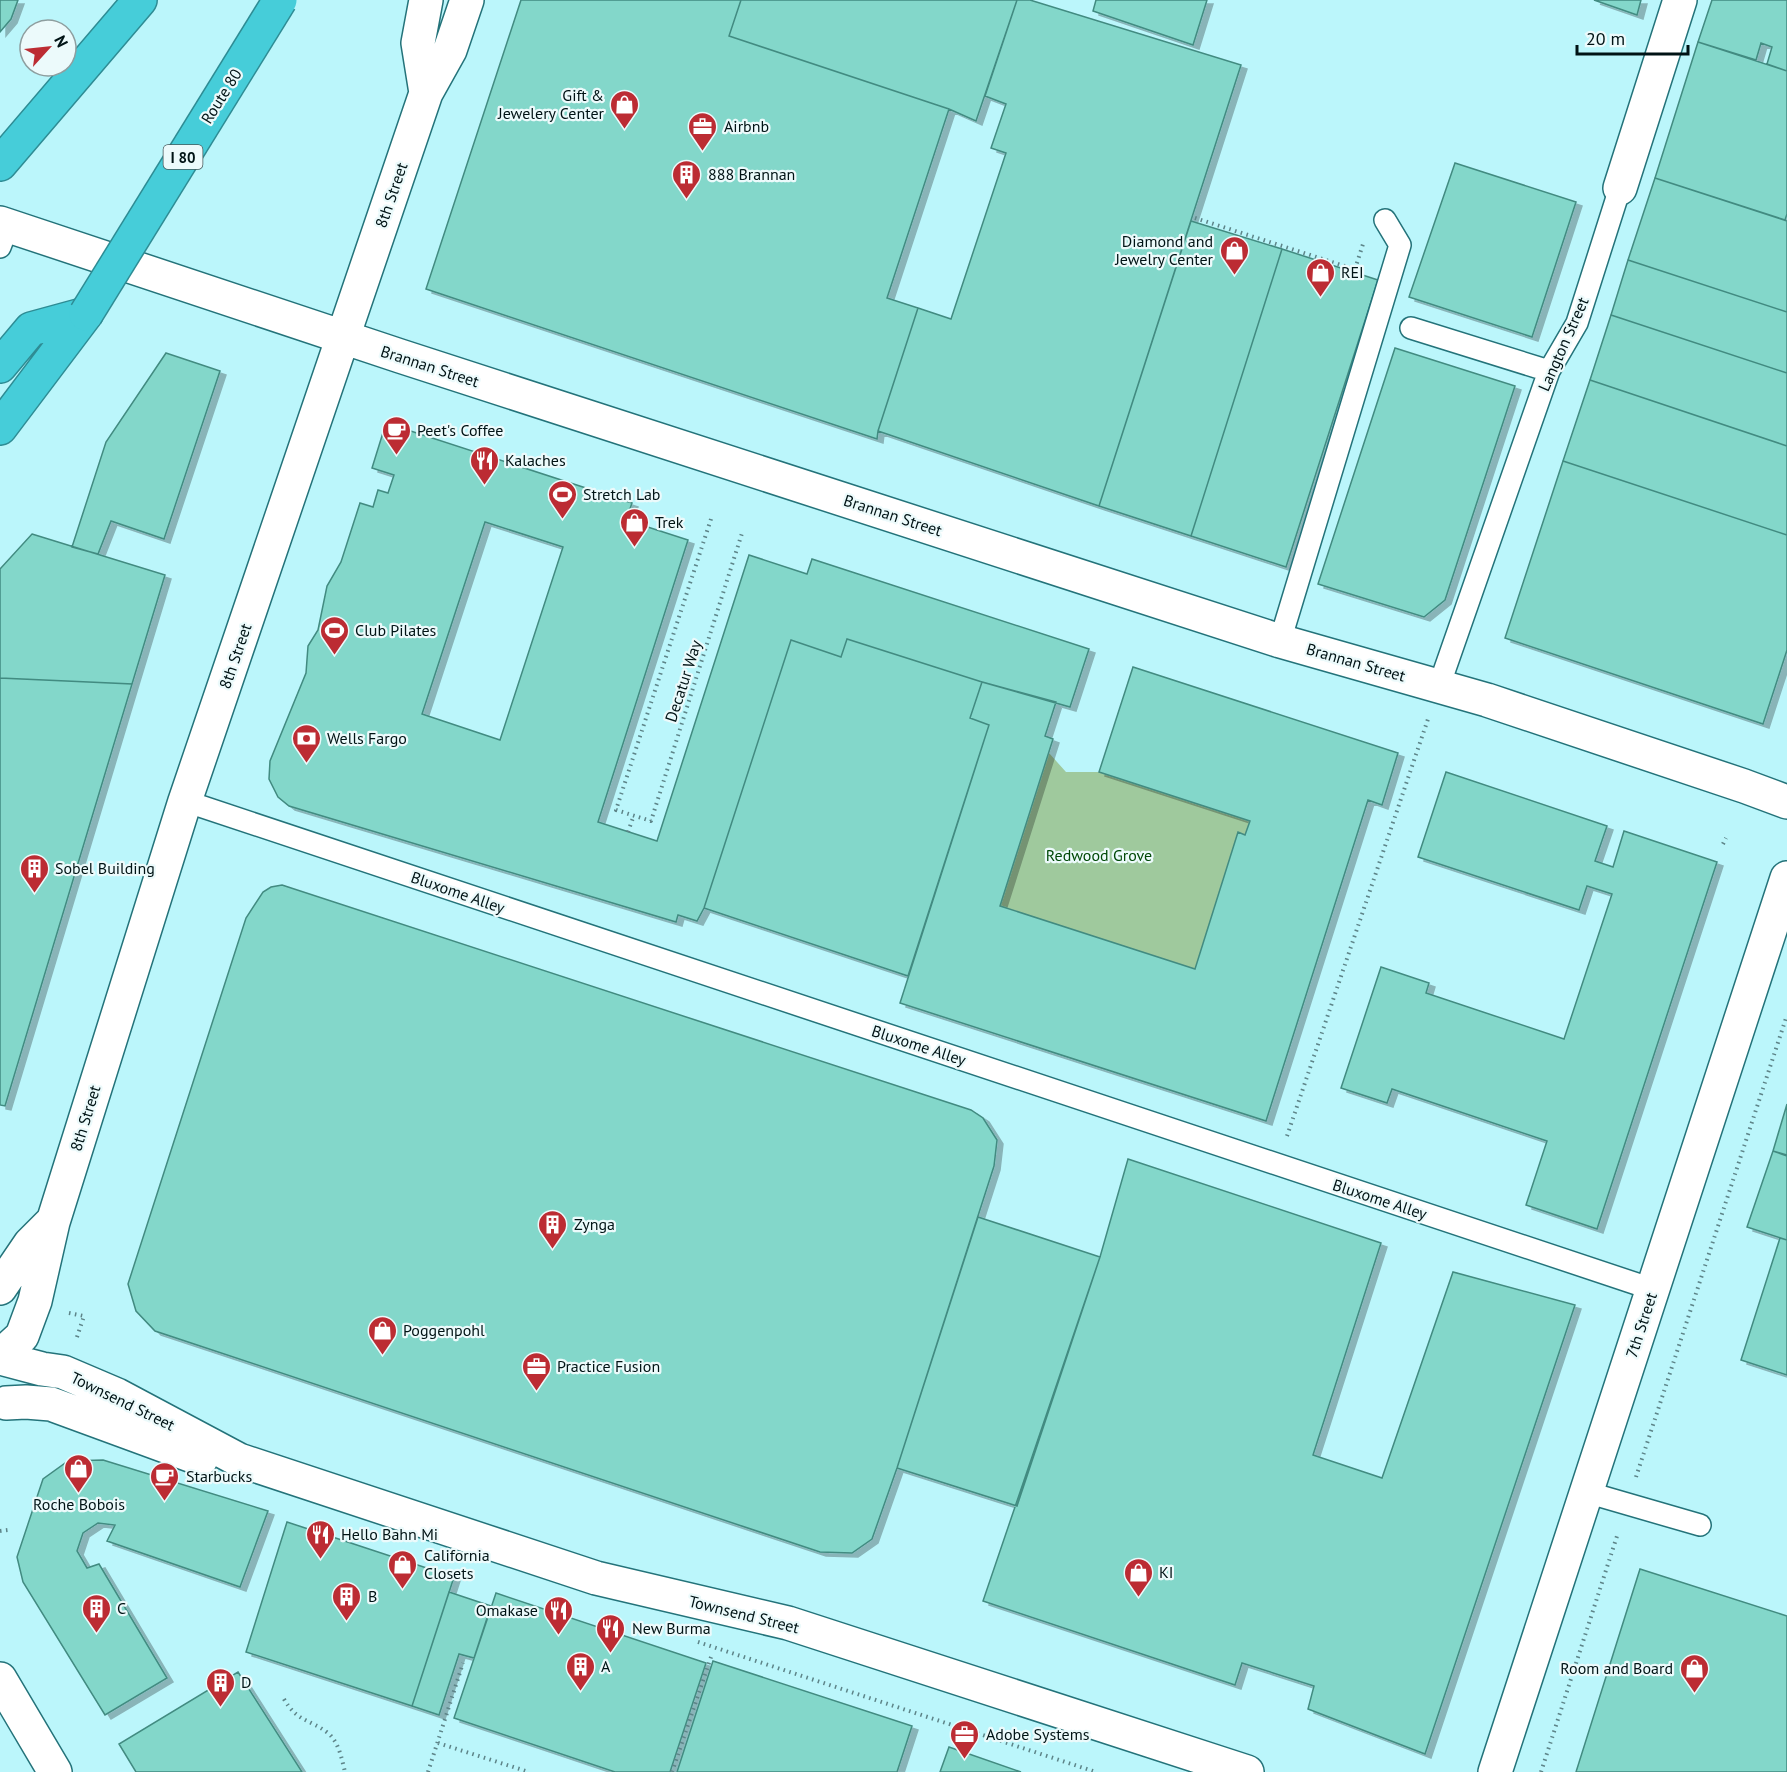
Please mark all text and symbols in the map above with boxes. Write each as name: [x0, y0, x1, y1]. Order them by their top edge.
north arrow: [18, 18, 78, 78]
scale bar: [1577, 18, 1688, 56]
text: 20 m: [1586, 27, 1625, 50]
text: N: [50, 32, 73, 50]
street label: Route 80: [196, 65, 246, 127]
place label: Gift & Jewelery Center: [497, 85, 605, 123]
shop icon: Gift & Jewelery Center: [609, 88, 641, 130]
office icon: Airbnb: [687, 110, 719, 152]
place label: Airbnb: [724, 116, 769, 136]
road number: I 80: [164, 145, 202, 169]
building icon: 888 Brannan: [671, 158, 703, 200]
street label: 8th Street: [370, 159, 412, 230]
place label: 888 Brannan: [708, 164, 795, 184]
place label: Diamond and Jewelry Center: [1114, 231, 1214, 269]
shop icon: Diamond and Jewelry Center: [1218, 234, 1250, 276]
shop icon: REI: [1304, 256, 1336, 298]
place label: REI: [1341, 262, 1364, 282]
street label: Langton Street: [1533, 293, 1593, 394]
street label: Brannan Street: [378, 341, 482, 391]
cafe icon: Peet's Coffee: [380, 414, 412, 456]
place label: Peet's Coffee: [417, 420, 503, 440]
restaurant icon: Kalaches: [468, 444, 500, 486]
place label: Kalaches: [505, 450, 566, 470]
sports icon: Stretch Lab: [546, 478, 578, 520]
place label: Stretch Lab: [583, 484, 661, 504]
street label: Brannan Street: [841, 490, 945, 540]
shop icon: Trek: [618, 506, 650, 548]
place label: Trek: [655, 512, 684, 532]
sports icon: Club Pilates: [318, 614, 350, 656]
street label: 8th Street: [214, 620, 256, 691]
place label: Club Pilates: [355, 620, 437, 640]
street label: Decatur Way: [660, 637, 706, 725]
street label: Brannan Street: [1304, 638, 1408, 686]
bank icon: Wells Fargo: [290, 722, 322, 764]
place label: Wells Fargo: [327, 728, 407, 748]
park label: Redwood Grove: [1046, 845, 1152, 865]
building icon: Sobel Building: [18, 852, 50, 894]
place label: Sobel Building: [55, 858, 155, 878]
street label: Bluxome Alley: [408, 867, 508, 918]
street label: Bluxome Alley: [869, 1020, 969, 1070]
street label: 8th Street: [65, 1082, 105, 1153]
street label: Bluxome Alley: [1330, 1174, 1430, 1224]
building icon: Zynga: [537, 1208, 569, 1250]
place label: Zynga: [574, 1214, 615, 1234]
street label: 7th Street: [1621, 1289, 1661, 1360]
shop icon: Poggenpohl: [366, 1314, 398, 1356]
place label: Poggenpohl: [403, 1320, 485, 1340]
office icon: Practice Fusion: [520, 1350, 552, 1392]
place label: Practice Fusion: [557, 1356, 660, 1376]
street label: Townsend Street: [68, 1367, 179, 1435]
shop icon: Roche Bobois: [63, 1452, 95, 1494]
cafe icon: Starbucks: [149, 1460, 181, 1502]
place label: Starbucks: [186, 1466, 252, 1486]
place label: Roche Bobois: [33, 1494, 125, 1514]
restaurant icon: Hello Bahn Mi: [304, 1518, 336, 1560]
place label: Hello Bahn Mi: [341, 1524, 438, 1544]
place label: California Closets: [424, 1545, 490, 1583]
shop icon: California Closets: [387, 1548, 419, 1590]
shop icon: KI: [1122, 1556, 1154, 1598]
place label: KI: [1159, 1562, 1173, 1582]
building icon: B: [331, 1580, 363, 1622]
place label: B: [368, 1586, 377, 1606]
street label: Townsend Street: [687, 1591, 802, 1638]
building icon: C: [80, 1592, 112, 1634]
restaurant icon: Omakase: [543, 1594, 575, 1636]
place label: C: [117, 1598, 126, 1618]
place label: Omakase: [476, 1600, 538, 1620]
restaurant icon: New Burma: [595, 1612, 627, 1654]
place label: New Burma: [632, 1618, 711, 1638]
building icon: A: [564, 1650, 596, 1692]
shop icon: Room and Board: [1678, 1652, 1710, 1694]
place label: A: [601, 1656, 611, 1676]
place label: Room and Board: [1560, 1658, 1673, 1678]
building icon: D: [204, 1666, 236, 1708]
place label: D: [241, 1672, 251, 1692]
office icon: Adobe Systems: [949, 1718, 981, 1760]
place label: Adobe Systems: [986, 1724, 1090, 1744]

